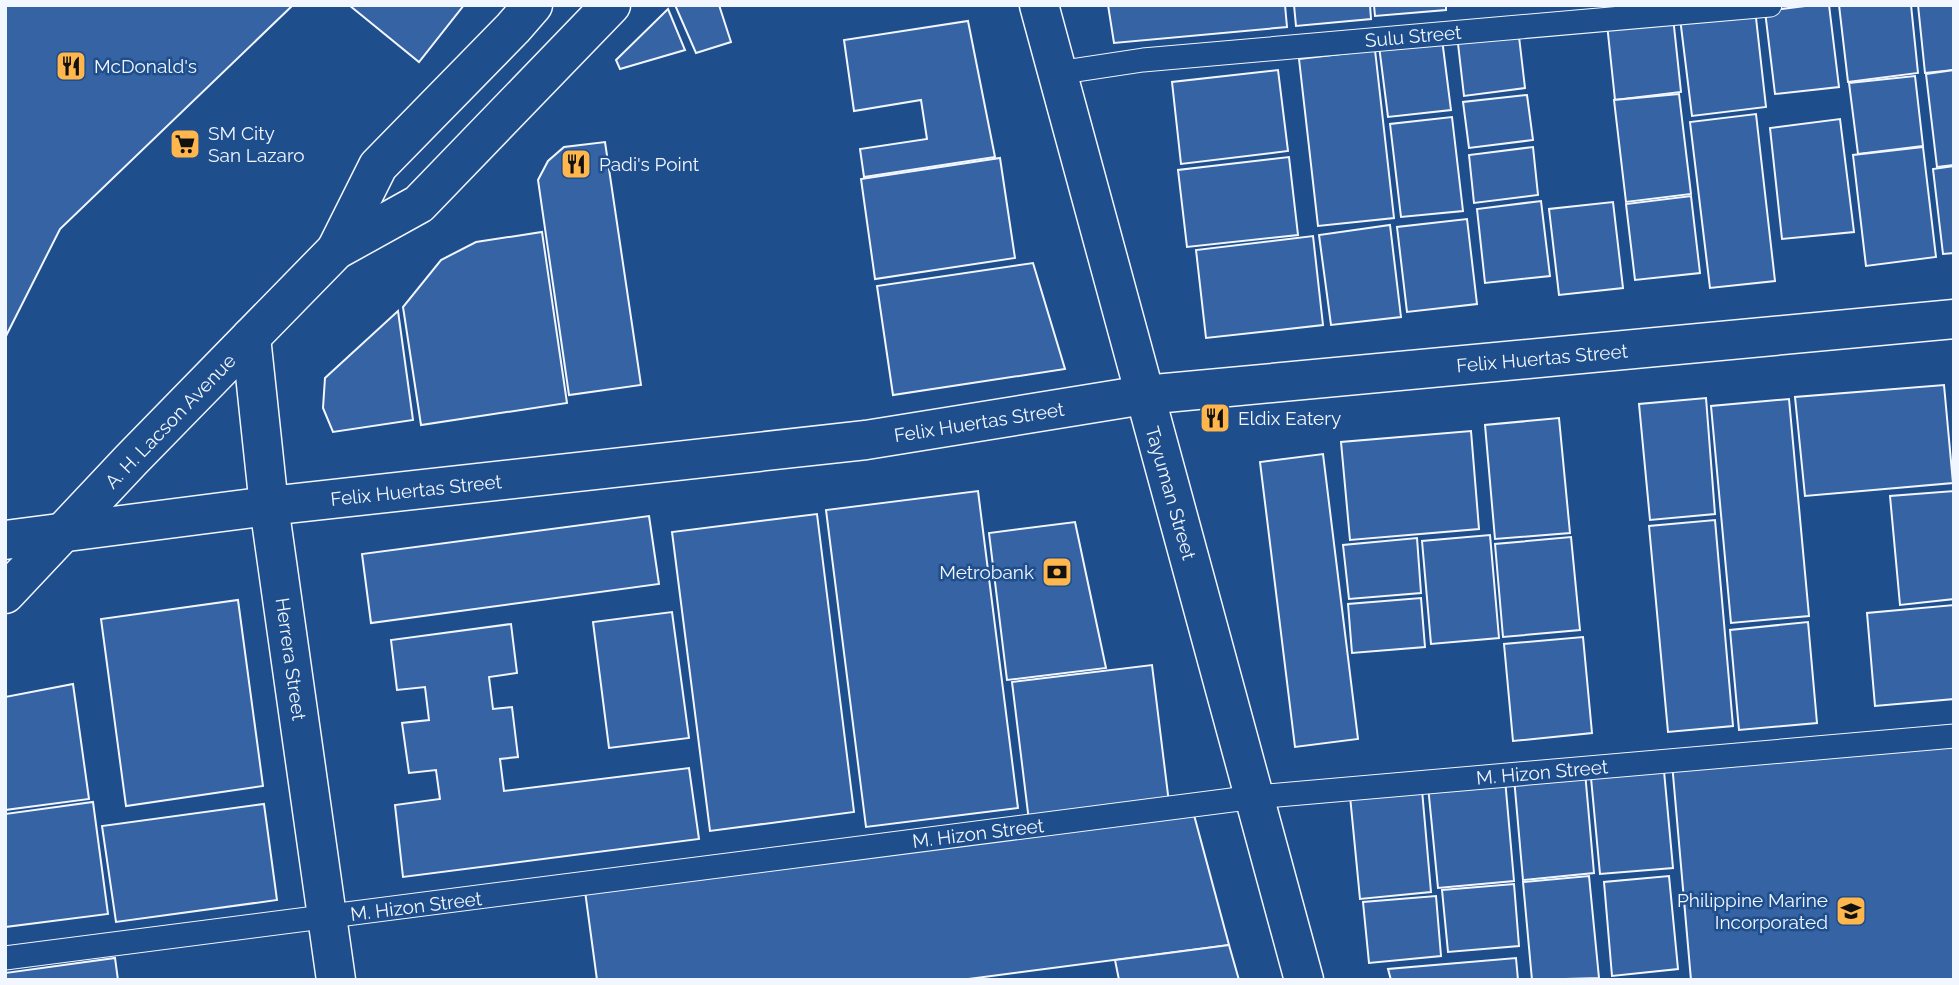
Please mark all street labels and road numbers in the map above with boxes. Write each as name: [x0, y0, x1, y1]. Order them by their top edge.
street label: Sulu Street: [1364, 21, 1463, 51]
street label: Felix Huertas Street: [1455, 339, 1629, 376]
street label: A. H. Lacson Avenue: [100, 349, 240, 493]
street label: Felix Huertas Street: [892, 398, 1066, 446]
street label: Tayuman Street: [1141, 424, 1201, 563]
street label: Felix Huertas Street: [329, 470, 503, 510]
street label: Herrera Street: [271, 596, 311, 722]
street label: M. Hizon Street: [1475, 755, 1609, 789]
street label: M. Hizon Street: [911, 814, 1046, 852]
street label: M. Hizon Street: [349, 887, 484, 925]

